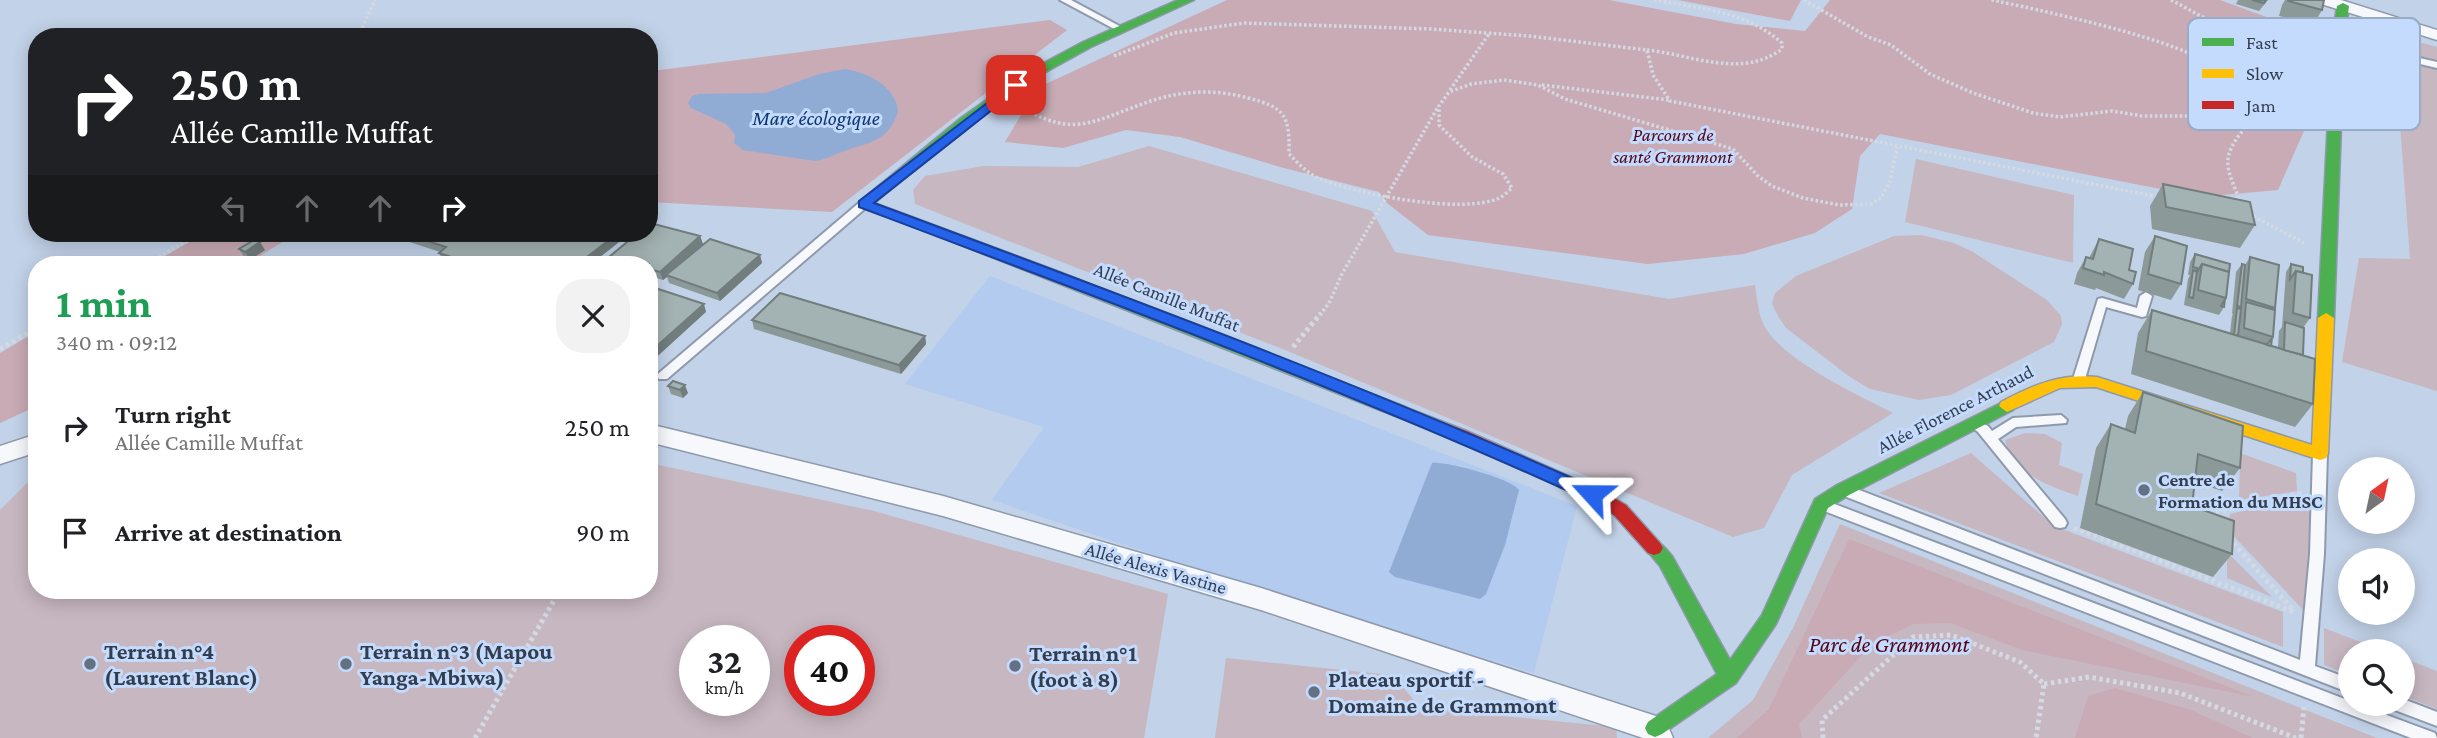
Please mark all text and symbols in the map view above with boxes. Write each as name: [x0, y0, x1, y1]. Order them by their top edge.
legend: [2188, 18, 2420, 130]
text: Fast: [2246, 32, 2278, 53]
pin: [986, 55, 1046, 115]
icon: right: [56, 56, 147, 147]
text: 250 m: [171, 56, 301, 111]
text: Slow: [2246, 63, 2283, 84]
icon: arrive: [997, 66, 1035, 104]
text: Jam: [2244, 95, 2276, 116]
water label: Mare écologique: [751, 106, 880, 130]
text: Allée Camille Muffat: [171, 114, 433, 150]
park label: Parcours de santé Grammont: [1612, 124, 1733, 167]
icon: left: [215, 189, 253, 227]
icon: ahead: [288, 189, 326, 227]
icon: ahead: [361, 189, 399, 227]
icon: right: [434, 189, 472, 227]
street label: Allée Camille Muffat: [1091, 258, 1244, 336]
text: 1 min: [56, 279, 152, 326]
button: close: [556, 279, 630, 353]
text: 340 m · 09:12: [56, 329, 177, 355]
street label: Allée Florence Arthaud: [1873, 361, 2037, 457]
text: Turn right: [115, 400, 231, 429]
icon: right: [56, 409, 94, 447]
text: 250 m: [565, 413, 630, 442]
text: Allée Camille Muffat: [115, 429, 303, 455]
position arrow: [1555, 457, 1629, 531]
north arrow: [2338, 457, 2415, 534]
map controls: [2338, 457, 2415, 716]
place label: Centre de Formation du MHSC: [2158, 469, 2323, 512]
marker: Centre de Formation du MHSC: [2136, 482, 2152, 498]
icon: arrive: [56, 514, 94, 552]
text: Arrive at destination: [115, 518, 342, 547]
text: 90 m: [576, 518, 630, 547]
street label: Allée Alexis Vastine: [1083, 538, 1229, 598]
button: sound: [2338, 548, 2415, 625]
speed limit sign: 40: [784, 625, 875, 716]
park label: Parc de Grammont: [1809, 631, 1971, 657]
place label: Terrain n°4 (Laurent Blanc): [104, 638, 258, 691]
place label: Terrain n°3 (Mapou Yanga-Mbiwa): [360, 638, 552, 691]
button: search: [2338, 639, 2415, 716]
place label: Terrain n°1 (foot à 8): [1029, 640, 1137, 693]
text: 32: [707, 642, 742, 681]
marker: Terrain n°4 (Laurent Blanc): [82, 656, 98, 672]
marker: Terrain n°3 (Mapou Yanga-Mbiwa): [338, 656, 354, 672]
marker: Terrain n°1 (foot à 8): [1007, 658, 1023, 674]
place label: Plateau sportif - Domaine de Grammont: [1328, 666, 1557, 718]
text: km/h: [705, 678, 744, 698]
marker: Plateau sportif - Domaine de Grammont: [1306, 684, 1322, 700]

